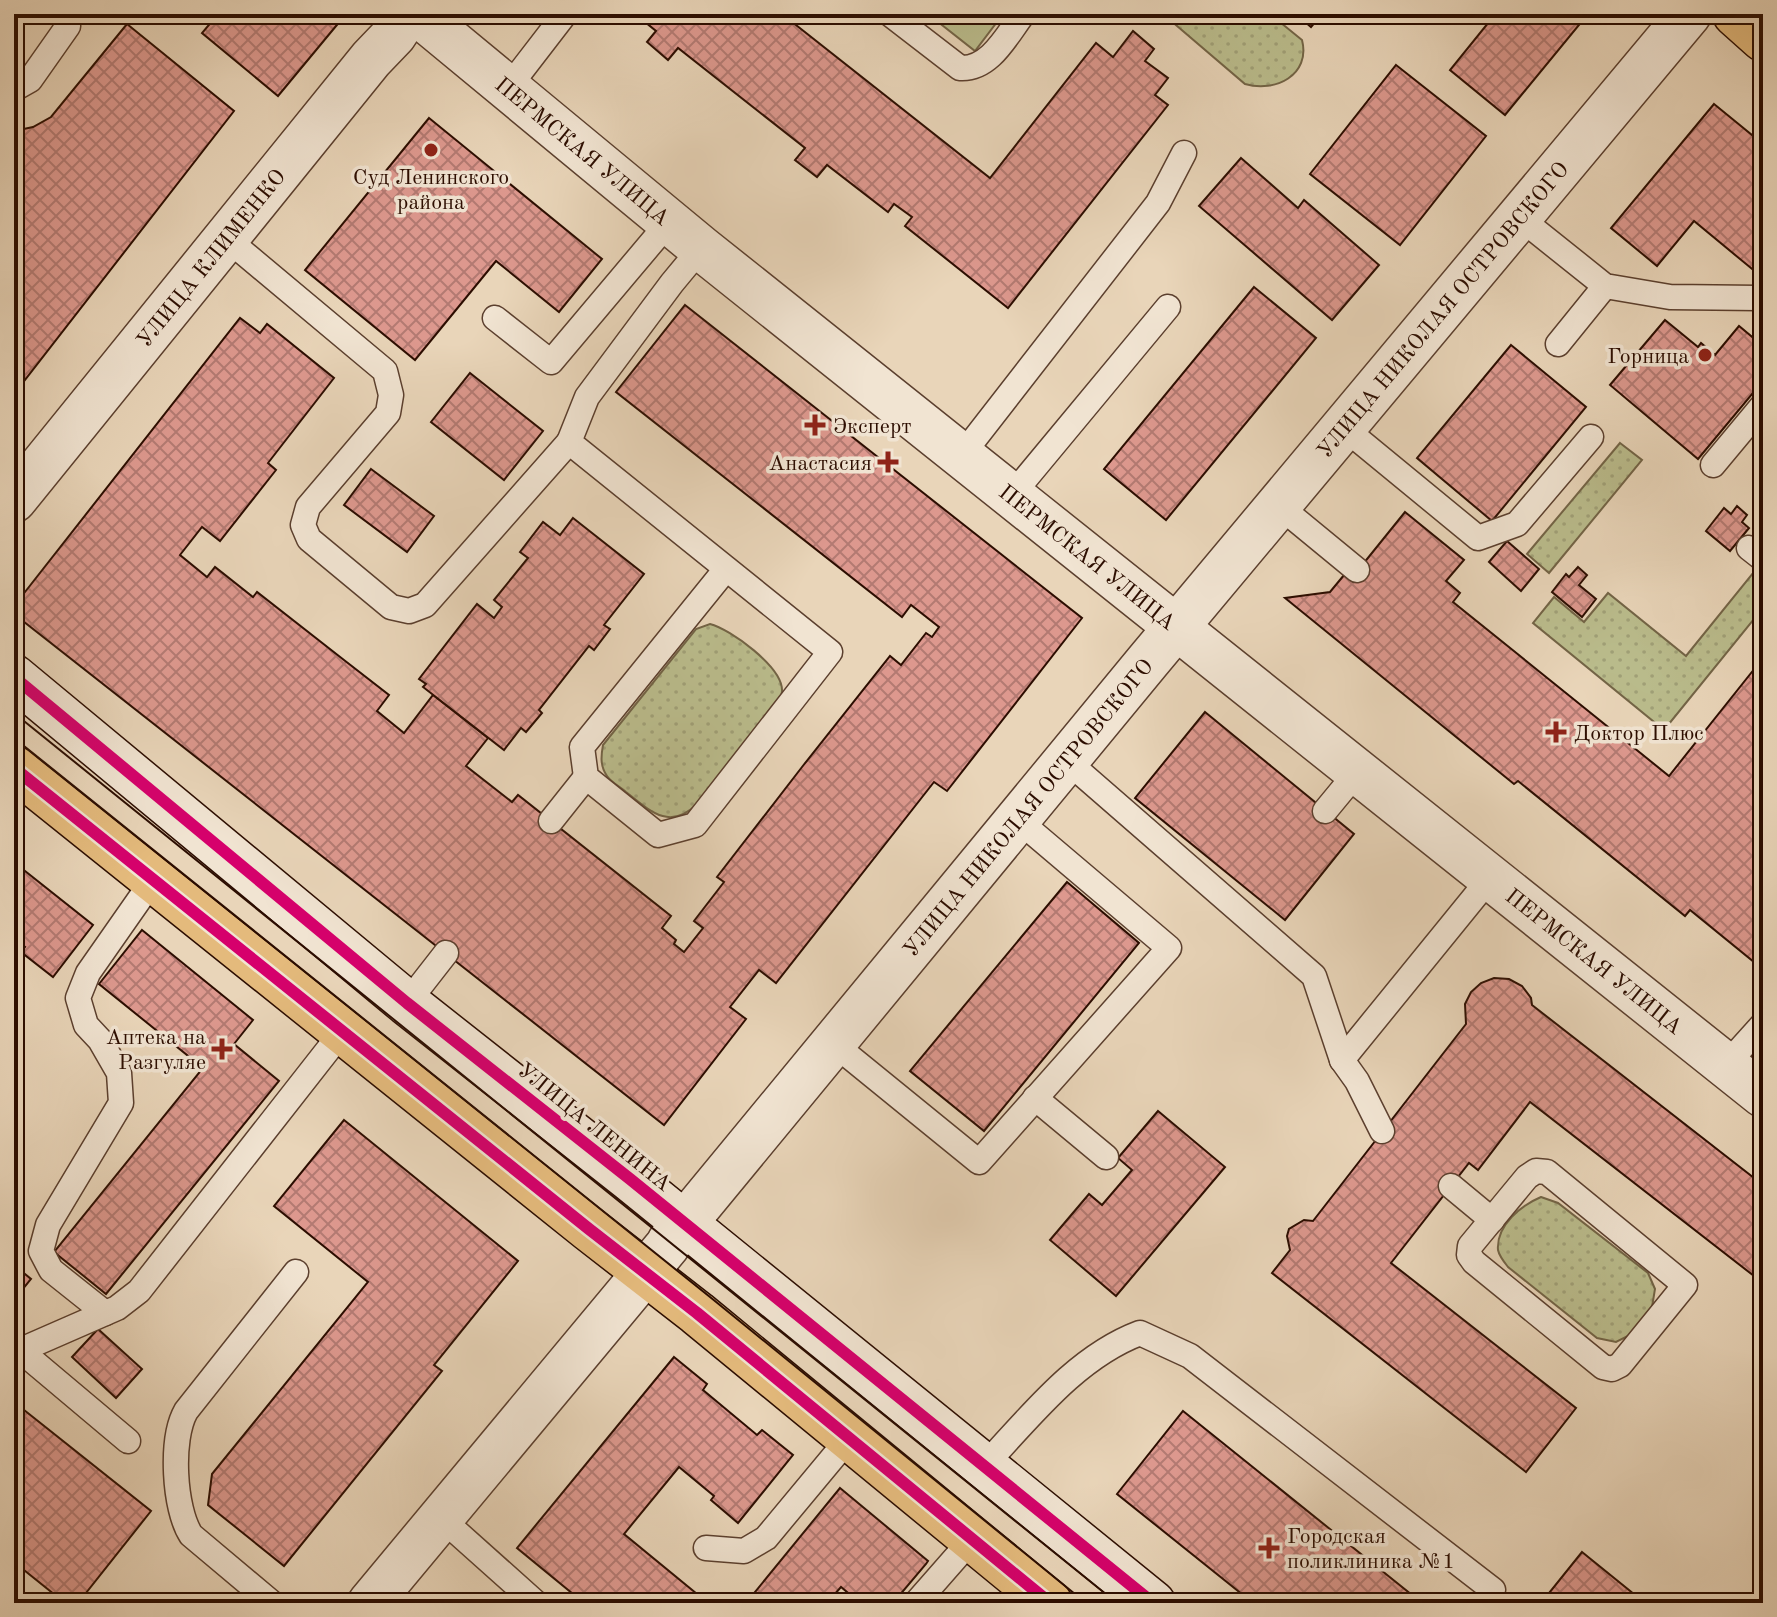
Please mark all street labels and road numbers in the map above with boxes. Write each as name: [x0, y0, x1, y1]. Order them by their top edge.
street label: ПЕРМСКАЯ УЛИЦА: [490, 74, 673, 230]
street label: УЛИЦА НИКОЛАЯ ОСТРОВСКОГО: [1314, 158, 1574, 463]
street label: УЛИЦА КЛИМЕНКО: [133, 165, 290, 352]
street label: ПЕРМСКАЯ УЛИЦА: [994, 481, 1179, 635]
street label: УЛИЦА НИКОЛАЯ ОСТРОВСКОГО: [900, 655, 1158, 962]
street label: ПЕРМСКАЯ УЛИЦА: [1501, 885, 1686, 1039]
street label: УЛИЦА ЛЕНИНА: [513, 1059, 675, 1196]

